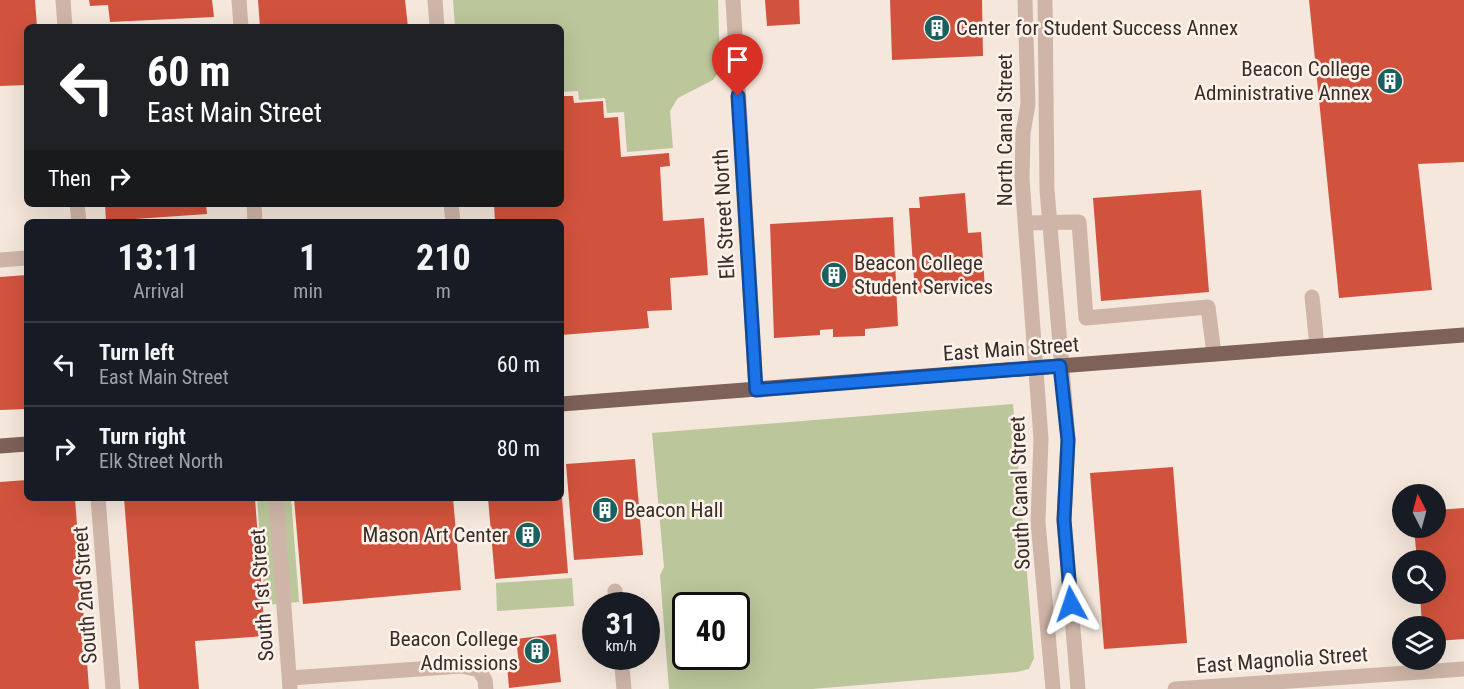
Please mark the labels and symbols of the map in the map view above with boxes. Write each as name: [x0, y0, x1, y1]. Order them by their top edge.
building icon: Center for Student Success Annex: [922, 13, 952, 43]
place label: Center for Student Success Annex: [956, 16, 1238, 40]
pin: [712, 34, 763, 96]
street label: North Canal Street: [993, 54, 1017, 206]
place label: Beacon College Administrative Annex: [1194, 57, 1370, 105]
building icon: Beacon College Administrative Annex: [1375, 66, 1405, 96]
street label: Elk Street North: [709, 148, 739, 280]
place label: Beacon College Student Services: [854, 251, 993, 299]
building icon: Beacon College Student Services: [819, 260, 849, 290]
street label: East Main Street: [942, 332, 1080, 366]
street label: South Canal Street: [1005, 416, 1035, 570]
north arrow: [1392, 484, 1446, 538]
building icon: Beacon Hall: [590, 495, 620, 525]
place label: Beacon Hall: [624, 498, 723, 522]
building icon: Mason Art Center: [513, 520, 543, 550]
place label: Mason Art Center: [363, 523, 508, 547]
street label: South 2nd Street: [68, 525, 102, 665]
street label: South 1st Street: [245, 528, 279, 662]
position arrow: [1039, 572, 1103, 636]
speed limit sign: 40: [672, 592, 750, 670]
place label: Beacon College Admissions: [389, 627, 518, 675]
building icon: Beacon College Admissions: [522, 636, 552, 666]
street label: East Magnolia Street: [1195, 642, 1369, 678]

